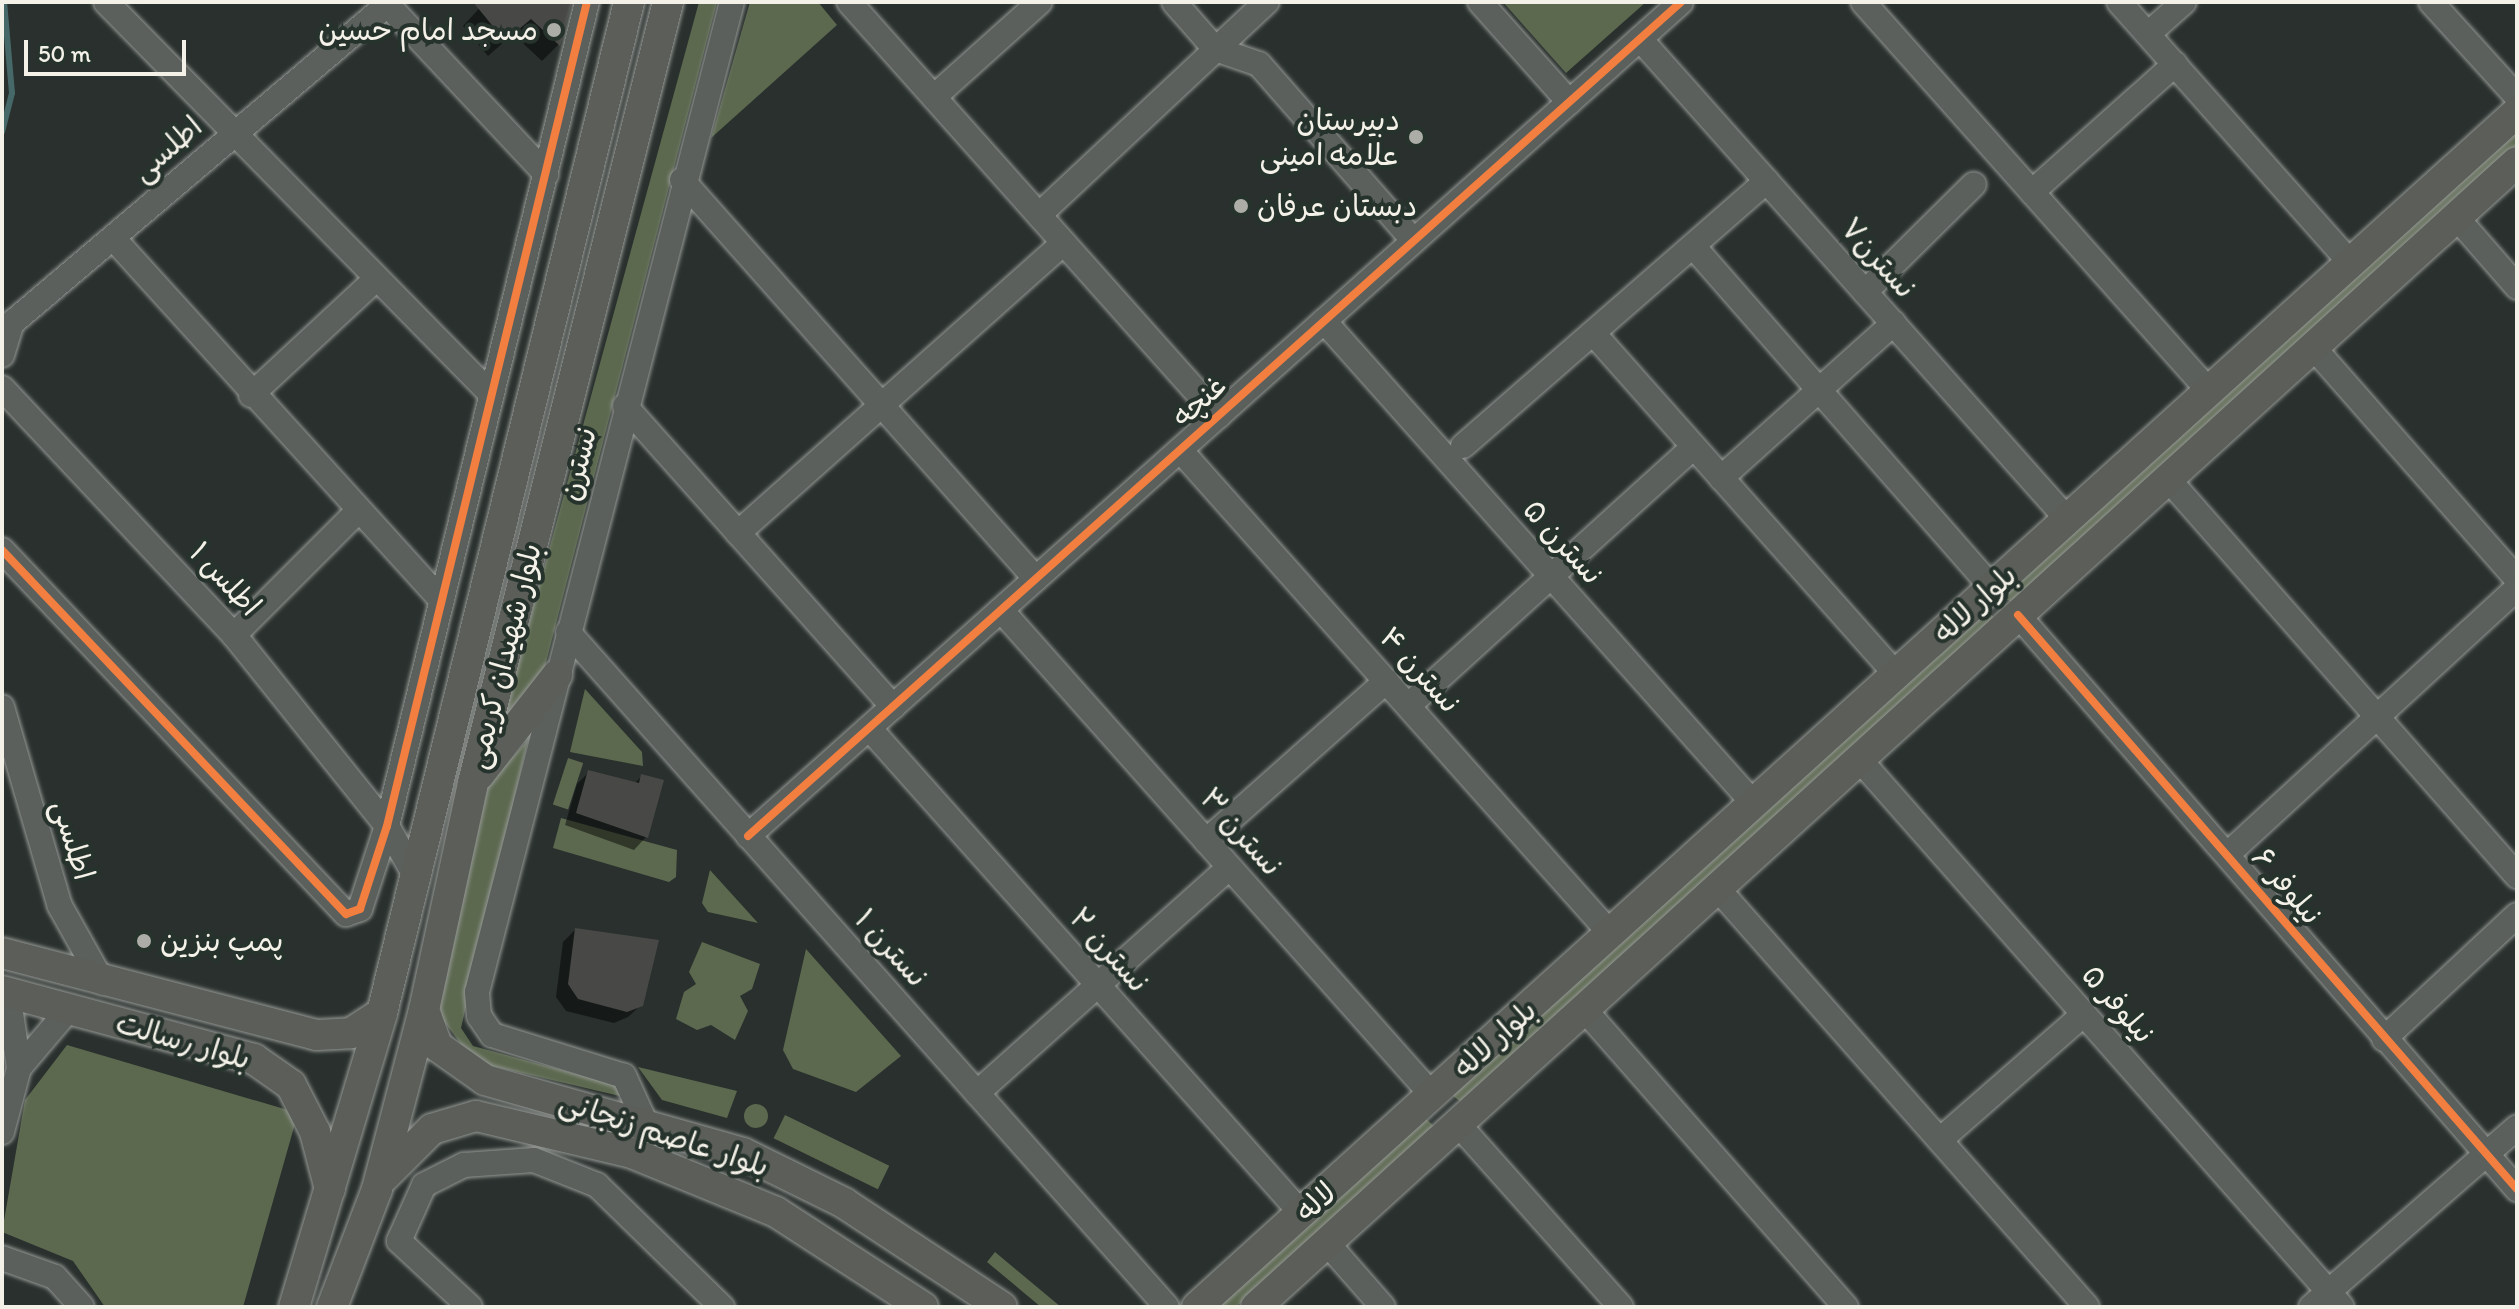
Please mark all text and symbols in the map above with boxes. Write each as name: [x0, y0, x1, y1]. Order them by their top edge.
place label: مسجد امام حسین: [318, 12, 538, 48]
marker: مسجد امام حسین: [545, 21, 563, 39]
scale bar: [28, 24, 190, 74]
text: 50 m: [38, 39, 91, 68]
place label: دبیرستان علامه امینی: [1260, 102, 1400, 172]
street label: اطلسی: [124, 109, 210, 189]
marker: دبیرستان علامه امینی: [1407, 128, 1425, 146]
place label: دبستان عرفان: [1257, 188, 1417, 224]
marker: دبستان عرفان: [1232, 197, 1250, 215]
street label: نسترن۷: [1833, 210, 1923, 306]
street label: غنچه: [1164, 367, 1234, 435]
street label: نسترن: [552, 424, 604, 504]
street label: نسترن ۵: [1515, 492, 1611, 592]
street label: اطلس ۱: [182, 534, 268, 624]
street label: بلوار شهیدان کریمی: [459, 540, 549, 772]
street label: بلوار لاله: [1926, 557, 2024, 651]
street label: نسترن ۴: [1372, 619, 1468, 721]
street label: نسترن ۳: [1192, 781, 1290, 883]
street label: اطلسی: [44, 796, 102, 884]
street label: نیلوفر ۶: [2244, 840, 2330, 932]
street label: نسترن ۲: [1062, 900, 1156, 1000]
street label: نسترن ۱: [847, 902, 935, 994]
place label: پمپ بنزین: [160, 923, 283, 959]
marker: پمپ بنزین: [135, 932, 153, 950]
street label: نیلوفر ۵: [2074, 957, 2162, 1051]
street label: بلوار لاله: [1446, 992, 1544, 1086]
street label: بلوار رسالت: [112, 1005, 254, 1077]
street label: بلوار عاصم زنجانی: [555, 1083, 773, 1185]
street label: لاله: [1288, 1175, 1344, 1229]

